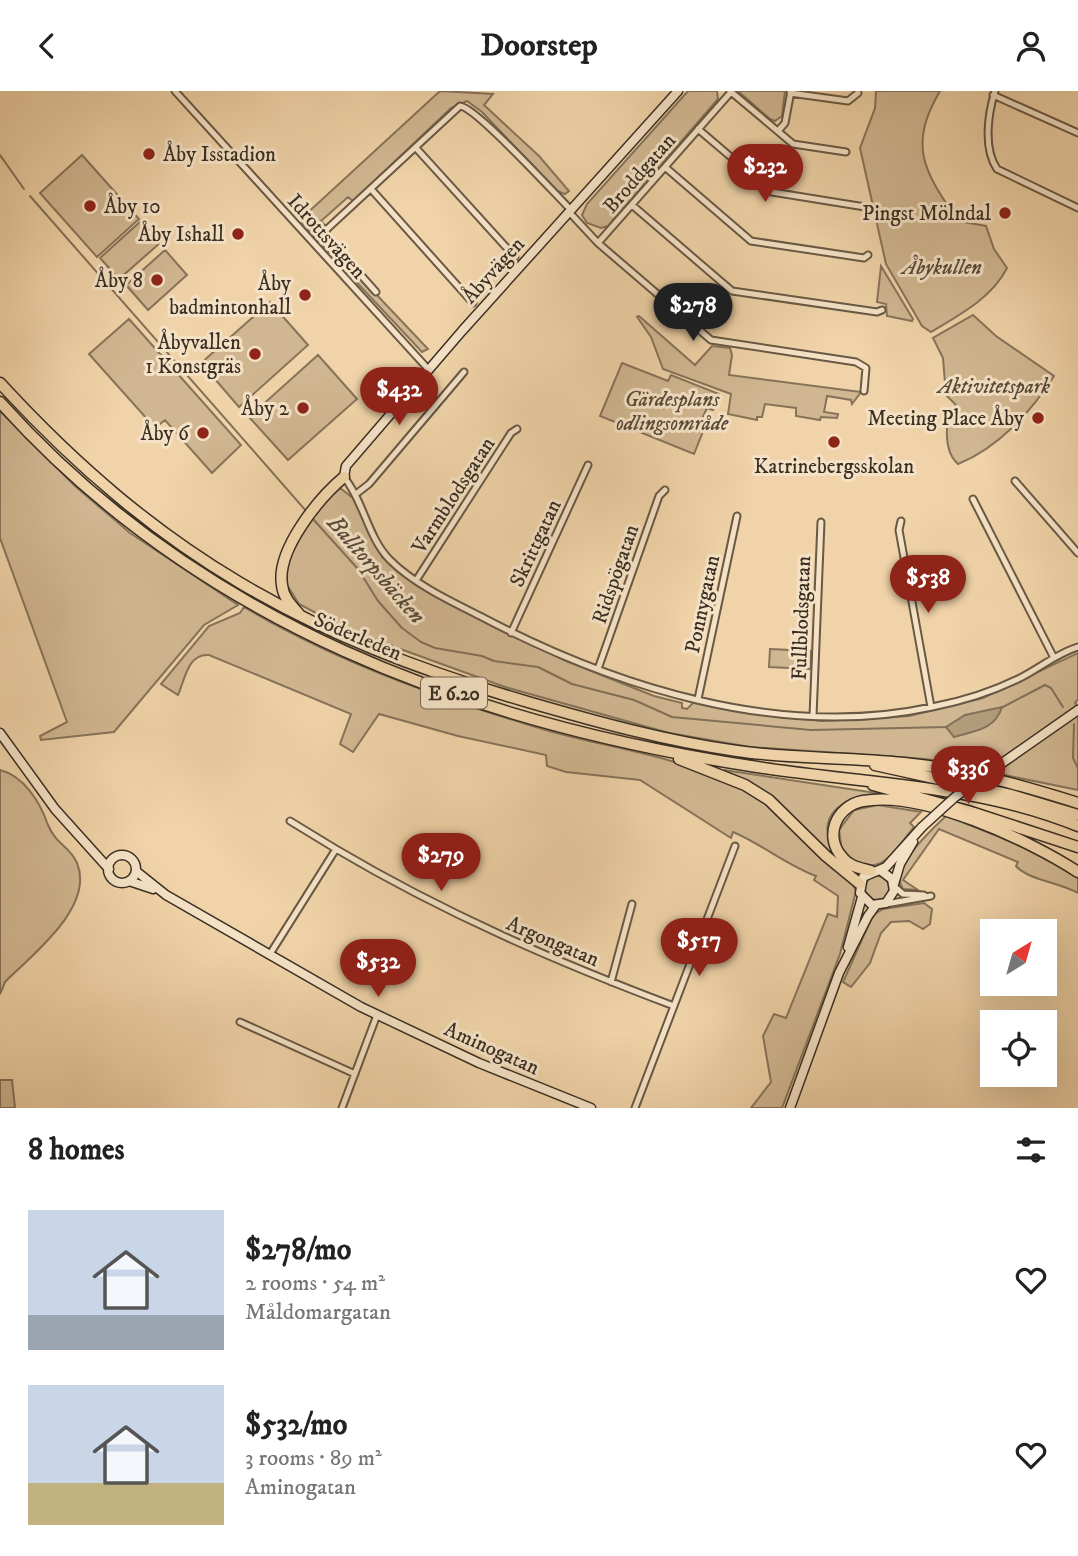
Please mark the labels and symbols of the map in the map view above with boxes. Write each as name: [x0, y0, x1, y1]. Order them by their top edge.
street label: Broddgatan: [598, 128, 682, 219]
place label: Åby Isstadion: [163, 140, 276, 168]
pin: $232: [724, 145, 806, 204]
marker: Åby Isstadion: [141, 146, 157, 162]
street label: Idrottsvägen: [281, 189, 371, 285]
place label: Åby 10: [104, 192, 161, 220]
marker: Åby 10: [82, 198, 98, 214]
place label: Pingst Mölndal: [862, 201, 992, 227]
marker: Pingst Mölndal: [997, 205, 1013, 221]
place label: Åby Ishall: [138, 220, 225, 248]
marker: Åby Ishall: [230, 226, 246, 242]
street label: Åbyvägen: [455, 230, 531, 310]
park label: Åbykullen: [900, 254, 982, 281]
place label: Åby 8: [95, 266, 143, 294]
place label: Åby badmintonhall: [169, 269, 292, 321]
marker: Åby 8: [149, 272, 165, 288]
pin: $278: [652, 283, 734, 343]
marker: Åby badmintonhall: [297, 287, 313, 303]
place label: Åbyvallen 1 Konstgräs: [145, 328, 241, 380]
marker: Åbyvallen 1 Konstgräs: [247, 346, 263, 362]
pin: $432: [358, 367, 440, 427]
park label: Aktivitetspark: [936, 374, 1050, 400]
park label: Gärdesplans odlingsområde: [616, 387, 729, 437]
place label: Åby 2: [241, 394, 290, 422]
marker: Åby 2: [295, 400, 311, 416]
place label: Meeting Place Åby: [867, 404, 1025, 432]
marker: Meeting Place Åby: [1030, 410, 1046, 426]
place label: Åby 6: [140, 419, 190, 447]
marker: Åby 6: [195, 425, 211, 441]
street label: Varmblodsgatan: [406, 432, 501, 560]
marker: Katrinebergsskolan: [826, 434, 842, 450]
place label: Katrinebergsskolan: [754, 454, 914, 480]
street label: Skrittgatan: [504, 495, 568, 591]
water label: Balltorpsbäcken: [320, 509, 431, 631]
street label: Ridspögatan: [587, 521, 645, 627]
street label: Ponnygatan: [680, 553, 726, 656]
street label: Fullblodsgatan: [787, 555, 817, 681]
pin: $538: [887, 555, 969, 615]
street label: Söderleden: [310, 607, 406, 667]
road number: E 6.20: [421, 677, 487, 709]
pin: $336: [927, 747, 1009, 806]
pin: $279: [400, 833, 482, 893]
street label: Argongatan: [502, 911, 603, 973]
pin: $517: [658, 919, 740, 978]
north arrow: [980, 919, 1057, 996]
pin: $532: [337, 939, 419, 999]
street label: Aminogatan: [440, 1016, 543, 1081]

